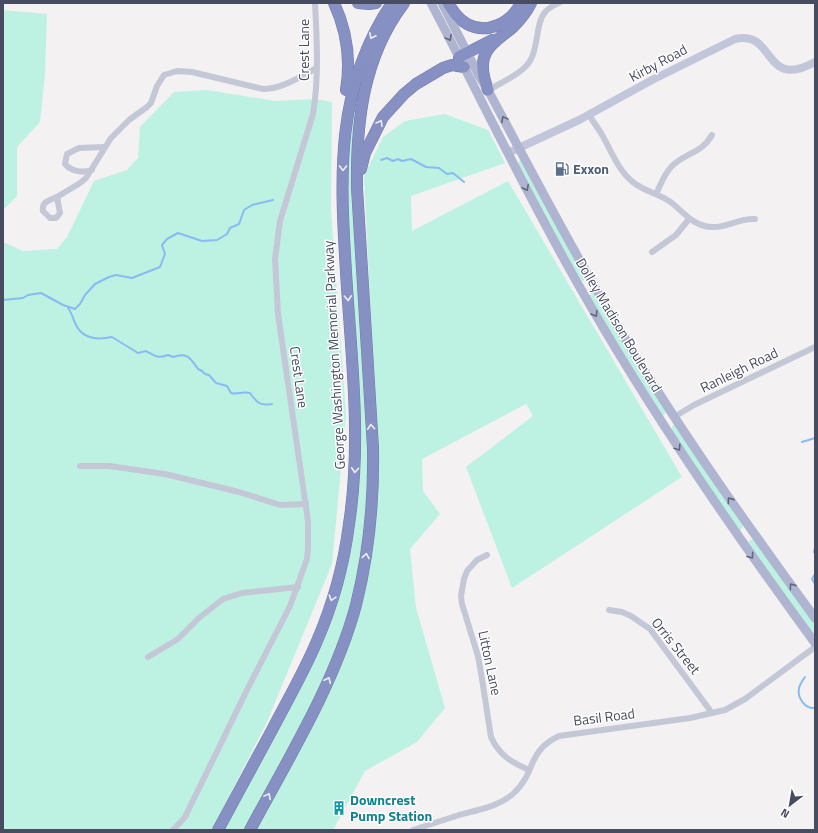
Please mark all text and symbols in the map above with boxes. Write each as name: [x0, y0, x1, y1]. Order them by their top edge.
street label: Crest Lane: [293, 19, 314, 81]
one-way arrow: [369, 32, 377, 40]
one-way arrow: [444, 33, 452, 41]
street label: Kirby Road: [625, 38, 691, 87]
one-way arrow: [501, 116, 508, 123]
one-way arrow: [376, 120, 383, 127]
place label: Exxon: [573, 158, 609, 179]
fuel station icon: Exxon: [554, 161, 570, 177]
one-way arrow: [338, 165, 347, 171]
one-way arrow: [521, 183, 529, 191]
street label: George Washington Memorial Parkway: [317, 240, 350, 470]
street label: Dolley Madison Boulevard: [571, 254, 668, 396]
one-way arrow: [343, 295, 352, 301]
one-way arrow: [591, 310, 598, 317]
street label: Ranleigh Road: [696, 342, 781, 398]
street label: Crest Lane: [285, 345, 314, 409]
one-way arrow: [367, 424, 376, 430]
one-way arrow: [673, 444, 681, 451]
one-way arrow: [350, 467, 359, 473]
one-way arrow: [727, 497, 735, 504]
one-way arrow: [747, 551, 754, 558]
one-way arrow: [361, 553, 370, 559]
one-way arrow: [790, 584, 797, 591]
one-way arrow: [328, 594, 337, 601]
street label: Orris Street: [647, 613, 706, 679]
street label: Litton Lane: [473, 628, 508, 697]
one-way arrow: [323, 677, 331, 685]
street label: Basil Road: [572, 702, 636, 731]
north arrow: [770, 785, 810, 825]
place label: Downcrest Pump Station: [350, 789, 432, 826]
one-way arrow: [263, 792, 271, 800]
building icon: Downcrest Pump Station: [331, 800, 347, 816]
text: N: [777, 805, 792, 822]

